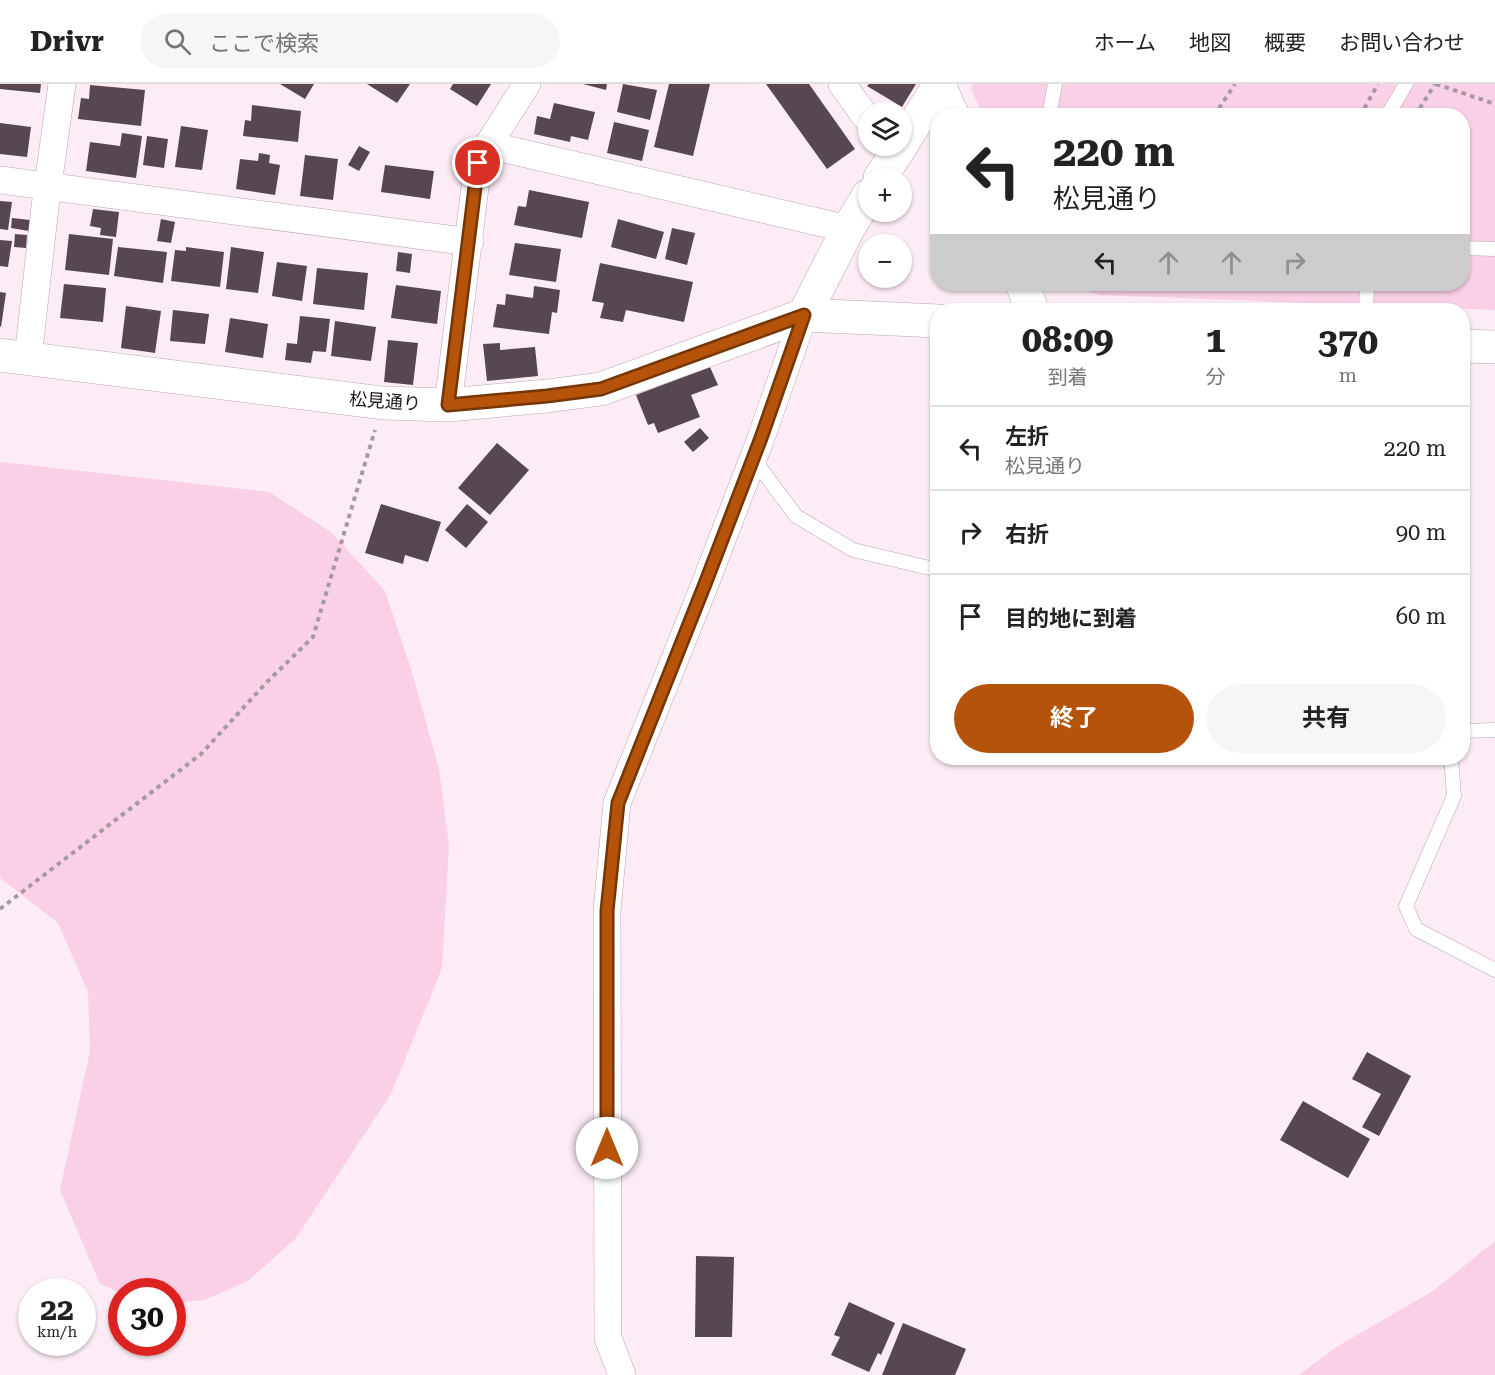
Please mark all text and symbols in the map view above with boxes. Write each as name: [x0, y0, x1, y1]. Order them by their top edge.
search box: [140, 14, 560, 68]
text: Drivr: [30, 25, 104, 58]
icon: search: [161, 25, 194, 58]
text: ここで検索: [209, 31, 319, 56]
text: ホーム: [1094, 31, 1156, 55]
text: 地図: [1189, 31, 1231, 55]
text: 概要: [1264, 31, 1306, 55]
text: お問い合わせ: [1339, 31, 1465, 55]
map controls: [858, 102, 912, 288]
button: layers: [858, 102, 912, 156]
text: 220 m: [1053, 127, 1175, 176]
icon: left: [954, 132, 1032, 210]
pin: [452, 137, 503, 188]
icon: arrive: [461, 146, 494, 179]
button: +: [858, 168, 912, 222]
text: 松見通り: [1053, 183, 1161, 215]
button: −: [858, 234, 912, 288]
icon: left: [1089, 246, 1122, 279]
icon: ahead: [1152, 246, 1185, 279]
icon: ahead: [1215, 246, 1248, 279]
icon: right: [1278, 246, 1311, 279]
text: 08:09: [1022, 319, 1114, 361]
text: 1: [1206, 319, 1226, 361]
text: 370: [1318, 321, 1378, 363]
text: m: [1339, 363, 1357, 387]
text: 到着: [1048, 365, 1088, 389]
text: 分: [1206, 365, 1226, 389]
street label: 松見通り: [348, 388, 422, 414]
text: 左折: [1005, 424, 1049, 449]
icon: left: [954, 432, 987, 465]
text: 220 m: [1383, 436, 1446, 461]
text: 松見通り: [1005, 454, 1085, 478]
icon: right: [954, 516, 987, 549]
text: 90 m: [1396, 520, 1446, 545]
text: 右折: [1005, 522, 1049, 547]
icon: arrive: [954, 600, 987, 633]
text: 60 m: [1396, 604, 1446, 629]
text: 目的地に到着: [1005, 606, 1137, 631]
button: 終了: [954, 684, 1194, 753]
button: 共有: [1206, 684, 1446, 753]
position arrow: [575, 1116, 639, 1180]
speed limit sign: 30: [108, 1278, 186, 1356]
text: 22: [40, 1292, 74, 1327]
text: km/h: [37, 1323, 77, 1341]

